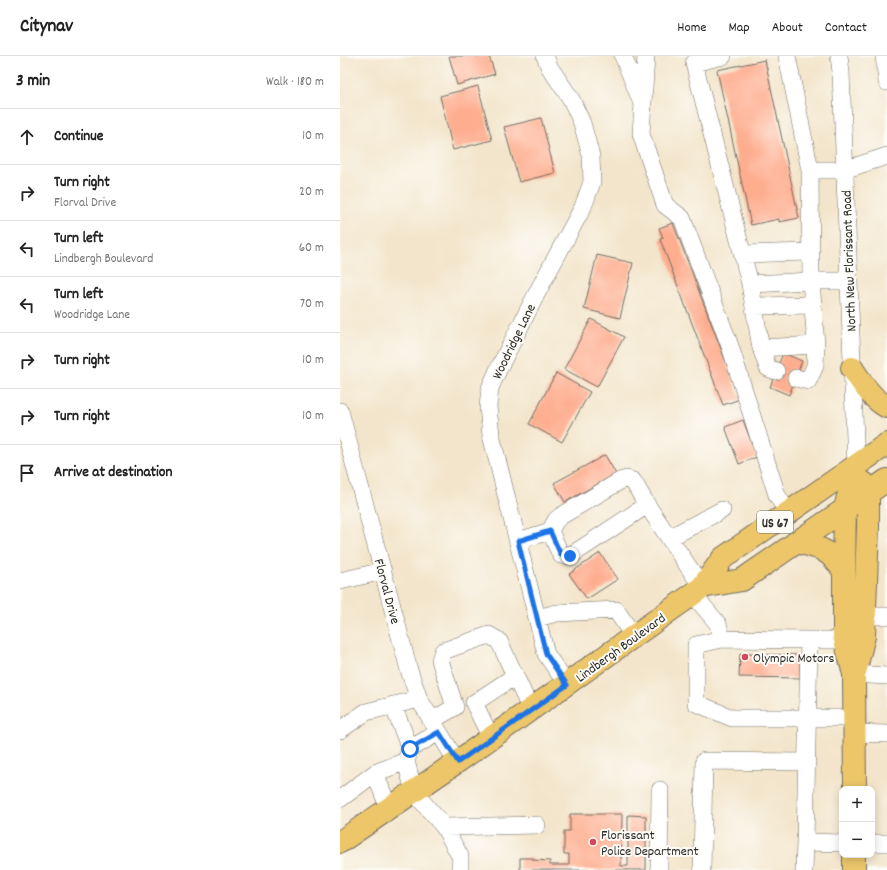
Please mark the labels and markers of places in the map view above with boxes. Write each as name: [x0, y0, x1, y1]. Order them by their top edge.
place label: Olympic Motors: [753, 649, 835, 669]
marker: Olympic Motors: [740, 652, 750, 662]
place label: Florissant Police Department: [601, 826, 699, 862]
marker: Florissant Police Department: [588, 837, 598, 847]

